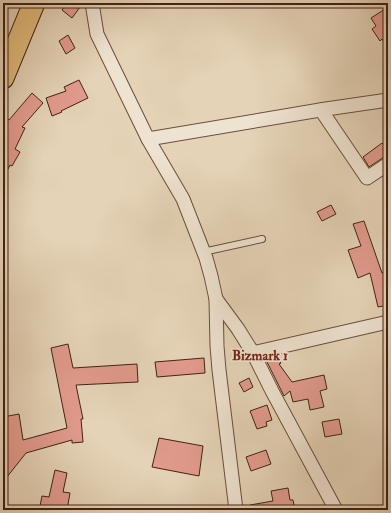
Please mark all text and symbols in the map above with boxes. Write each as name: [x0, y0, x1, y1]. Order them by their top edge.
district label: Bizmark 1: [232, 347, 288, 364]

